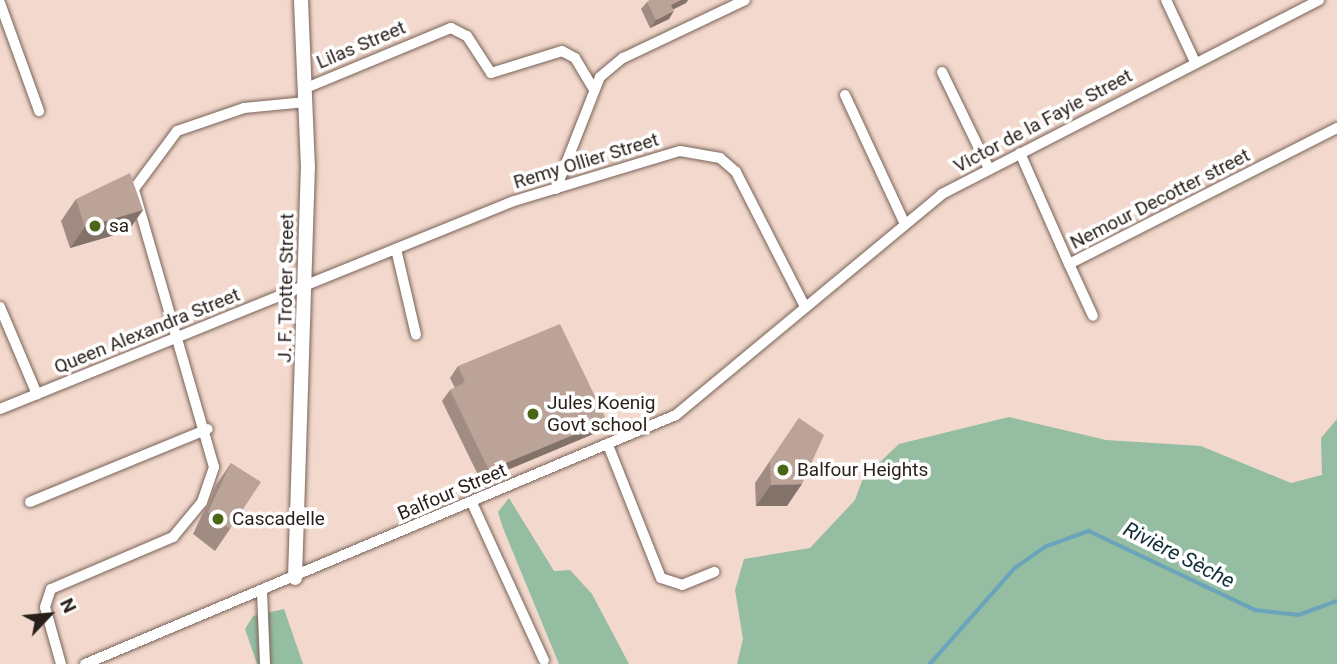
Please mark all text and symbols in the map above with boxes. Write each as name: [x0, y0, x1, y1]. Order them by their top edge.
street label: Lilas Street: [313, 16, 409, 74]
street label: Victor de la Fayie Street: [950, 64, 1136, 178]
street label: Remy Ollier Street: [511, 128, 661, 194]
street label: Nemour Decotter street: [1066, 144, 1254, 254]
street label: J. F. Trotter Street: [273, 213, 299, 363]
place label: sa: [109, 215, 129, 237]
marker: sa: [87, 218, 103, 234]
street label: Queen Alexandra Street: [51, 283, 243, 379]
place label: Jules Koenig Govt school: [547, 392, 656, 436]
marker: Jules Koenig Govt school: [525, 406, 541, 422]
street label: Balfour Street: [394, 459, 510, 525]
place label: Balfour Heights: [797, 459, 928, 481]
marker: Balfour Heights: [775, 462, 791, 478]
place label: Cascadelle: [232, 508, 325, 530]
marker: Cascadelle: [210, 511, 226, 527]
water label: Rivière Sèche: [1119, 516, 1239, 594]
north arrow: [14, 580, 84, 650]
text: N: [55, 595, 82, 617]

